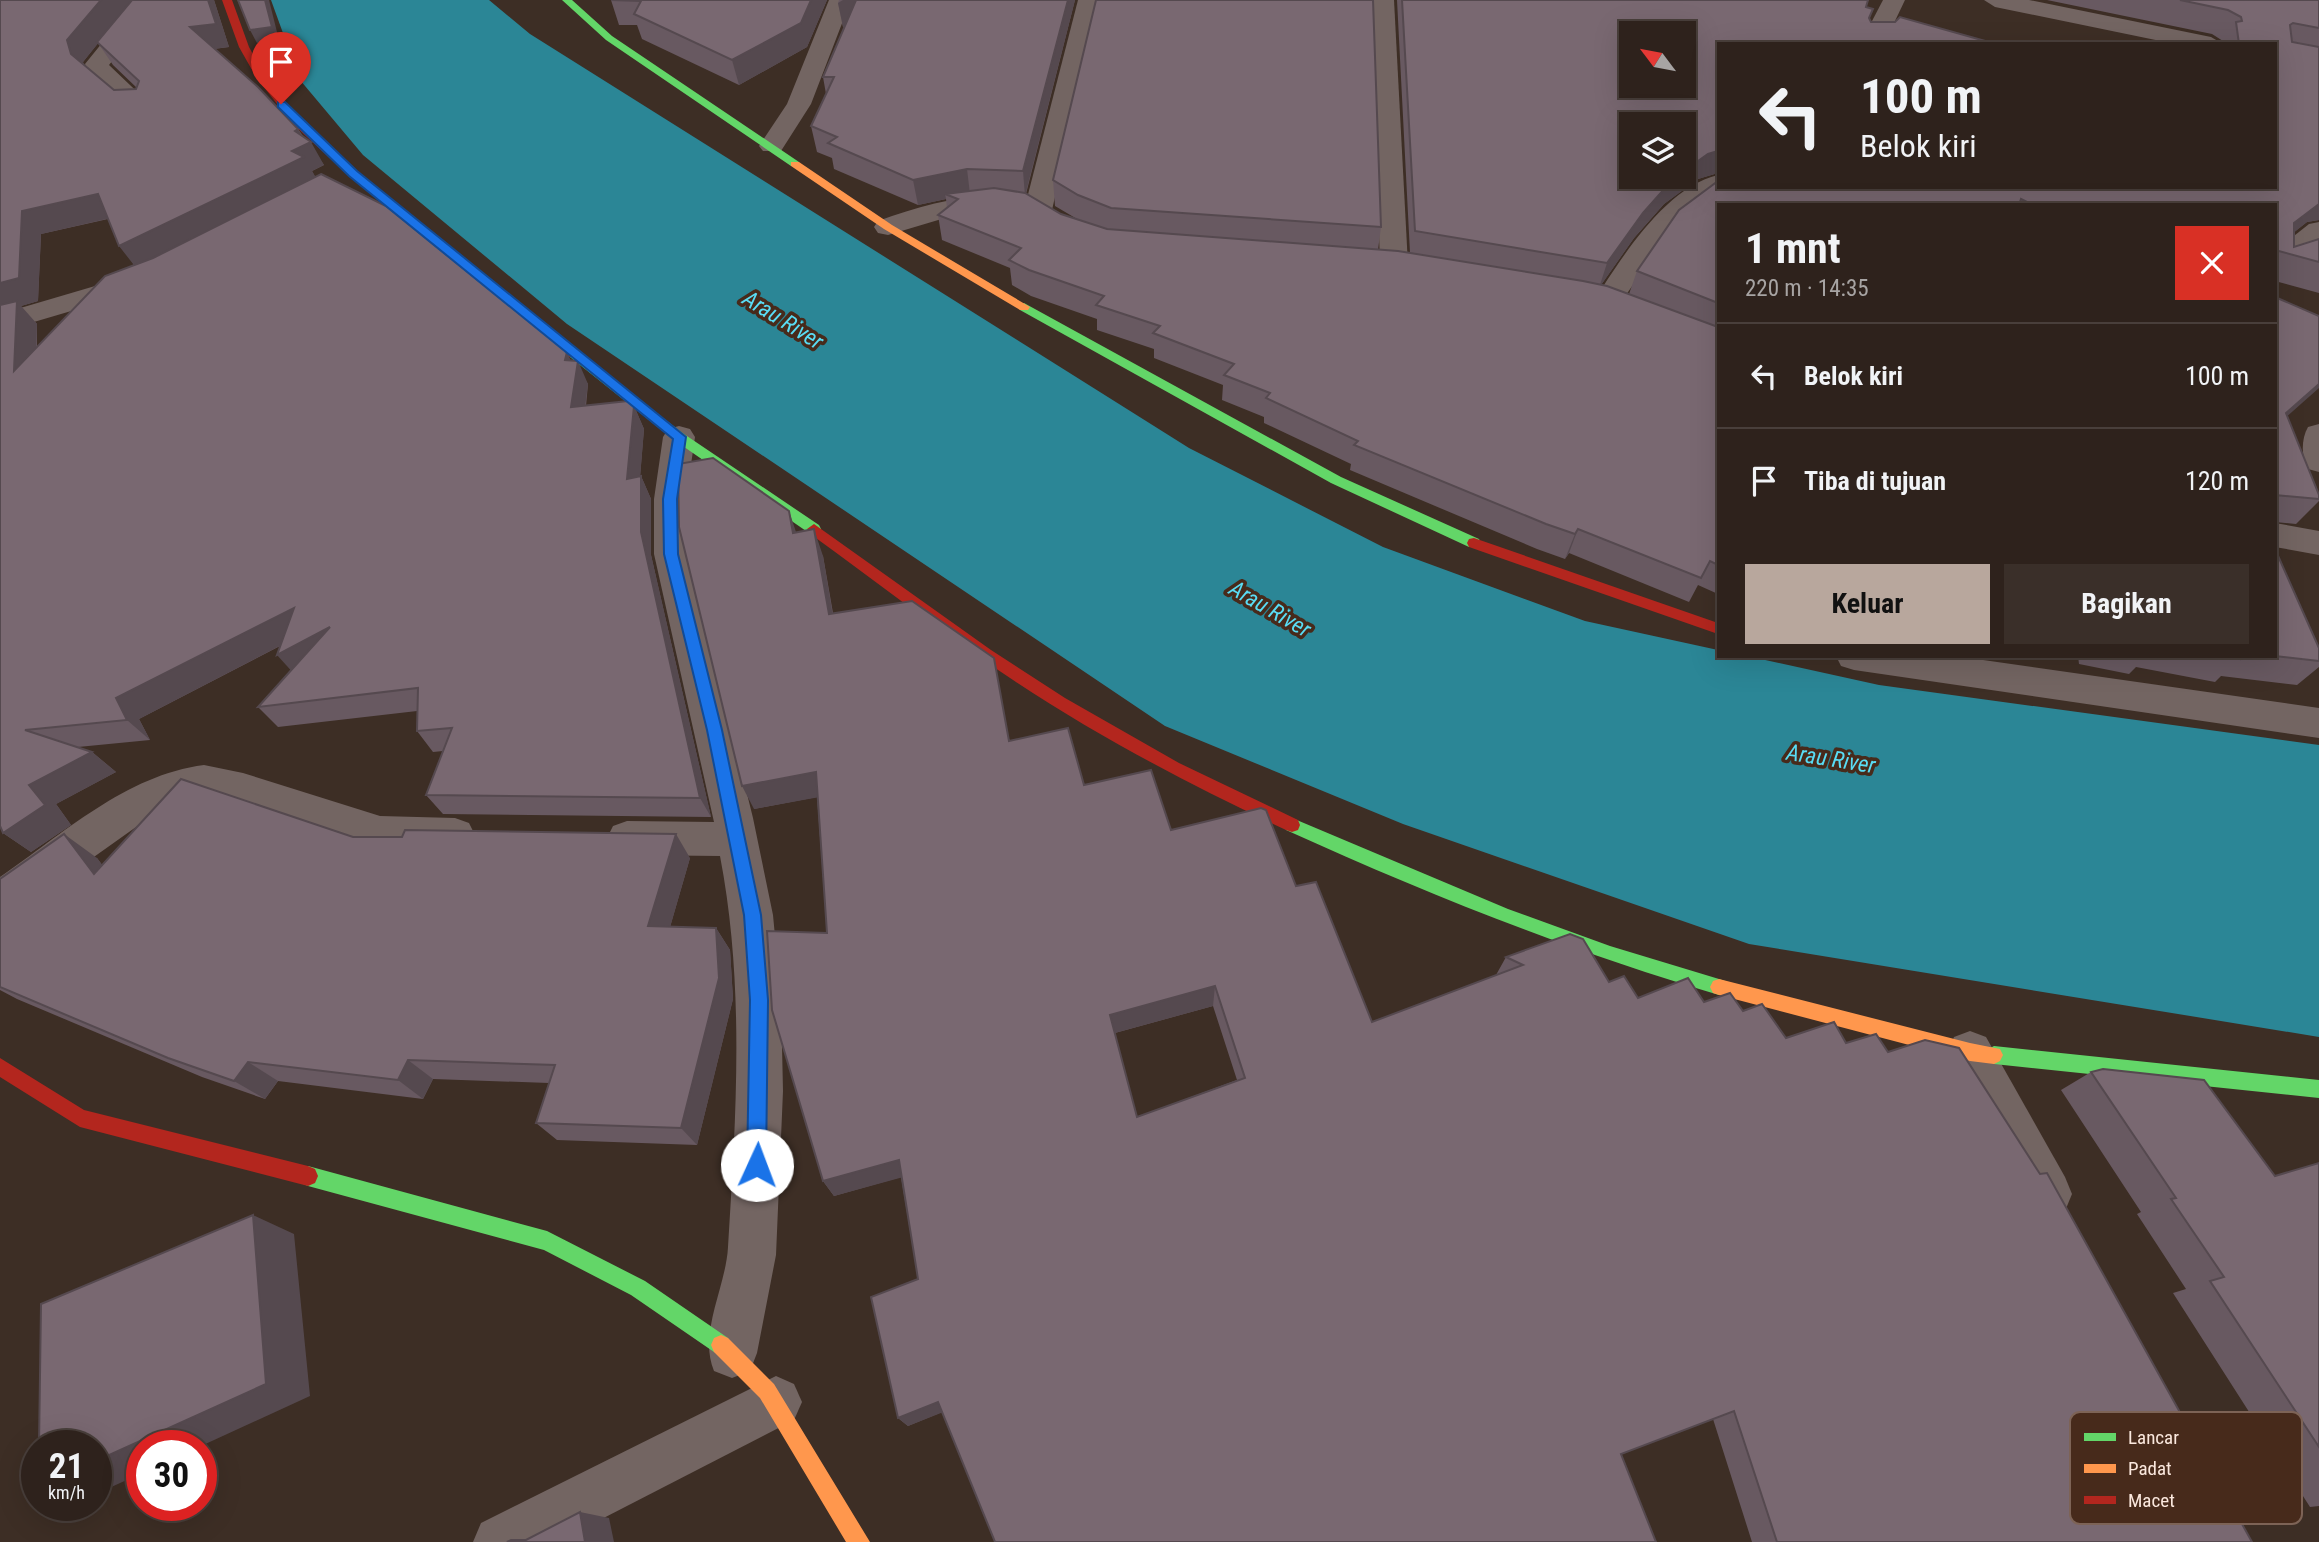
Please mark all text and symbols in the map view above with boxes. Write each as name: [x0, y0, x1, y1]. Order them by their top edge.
north arrow: [1619, 21, 1696, 98]
map controls: [1619, 21, 1696, 189]
pin: [251, 32, 311, 104]
icon: arrive: [262, 43, 300, 81]
text: 100 m: [1860, 68, 1982, 125]
icon: left: [1745, 70, 1836, 161]
button: layers: [1619, 112, 1696, 189]
text: Belok kiri: [1860, 127, 1977, 165]
text: 1 mnt: [1745, 224, 1841, 273]
button: close: [2175, 226, 2249, 300]
text: 220 m · 14:35: [1745, 275, 1869, 302]
water label: Arau River: [737, 284, 829, 356]
icon: left: [1745, 357, 1783, 395]
text: Belok kiri: [1804, 361, 1903, 391]
text: 100 m: [2185, 361, 2249, 391]
icon: arrive: [1745, 462, 1783, 500]
text: Tiba di tujuan: [1804, 466, 1946, 496]
text: 120 m: [2185, 466, 2249, 496]
button: Keluar: [1745, 564, 1990, 644]
button: Bagikan: [2004, 564, 2249, 644]
water label: Arau River: [1224, 574, 1317, 644]
water label: Arau River: [1784, 739, 1879, 780]
position arrow: [720, 1128, 794, 1202]
legend: [2070, 1412, 2302, 1524]
text: Lancar: [2128, 1426, 2179, 1449]
speed limit sign: 30: [126, 1430, 217, 1521]
text: 21: [49, 1446, 84, 1487]
text: Padat: [2128, 1457, 2172, 1480]
text: km/h: [48, 1482, 85, 1503]
text: Macet: [2128, 1489, 2175, 1512]

